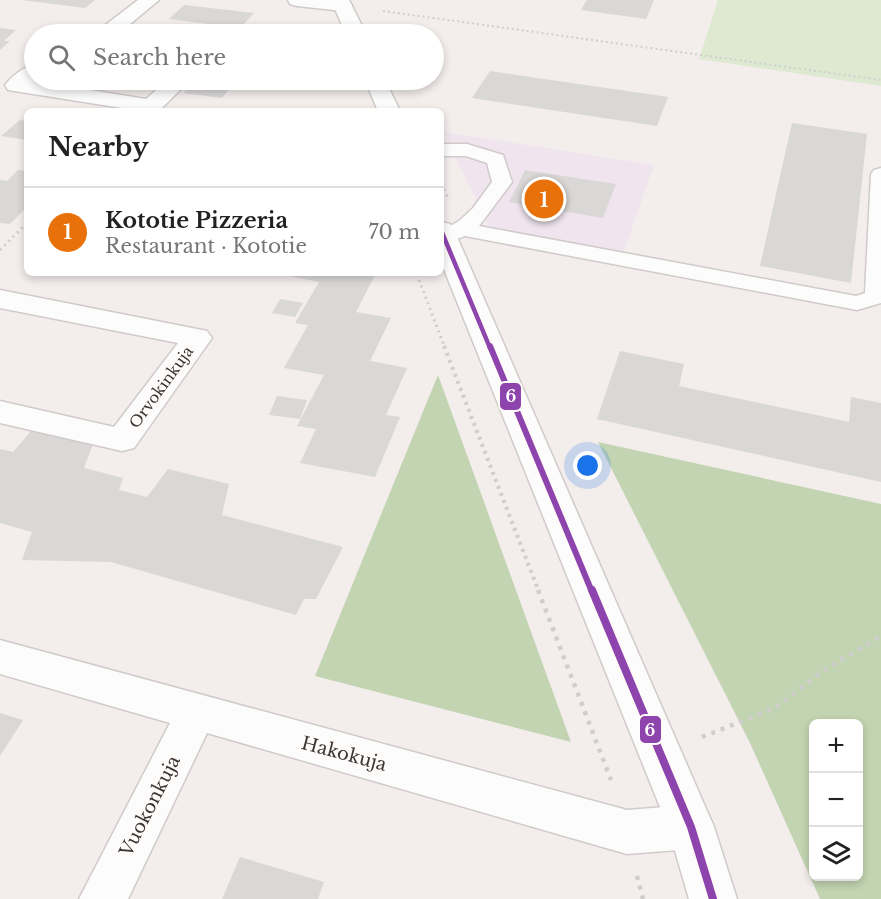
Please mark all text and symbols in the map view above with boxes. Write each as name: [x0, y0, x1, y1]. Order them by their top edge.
search box: [24, 24, 444, 90]
icon: search: [45, 41, 78, 74]
text: Search here: [93, 44, 226, 71]
text: Nearby: [48, 131, 149, 163]
pin: 1: [524, 176, 564, 222]
text: Kototie Pizzeria: [105, 207, 288, 234]
text: 1: [63, 220, 72, 244]
text: 70 m: [368, 220, 420, 244]
text: Restaurant · Kototie: [105, 234, 307, 258]
street label: Orvokinkuja: [125, 342, 198, 432]
line badge: 6: [499, 382, 522, 411]
text: 6: [506, 386, 517, 406]
your location: [573, 451, 602, 480]
line badge: 6: [639, 715, 662, 744]
map controls: [809, 719, 863, 881]
button: +: [809, 719, 863, 773]
text: 6: [645, 720, 656, 740]
street label: Hakokuja: [299, 732, 389, 776]
street label: Vuokonkuja: [115, 752, 185, 861]
button: −: [809, 773, 863, 827]
button: layers: [809, 827, 863, 881]

